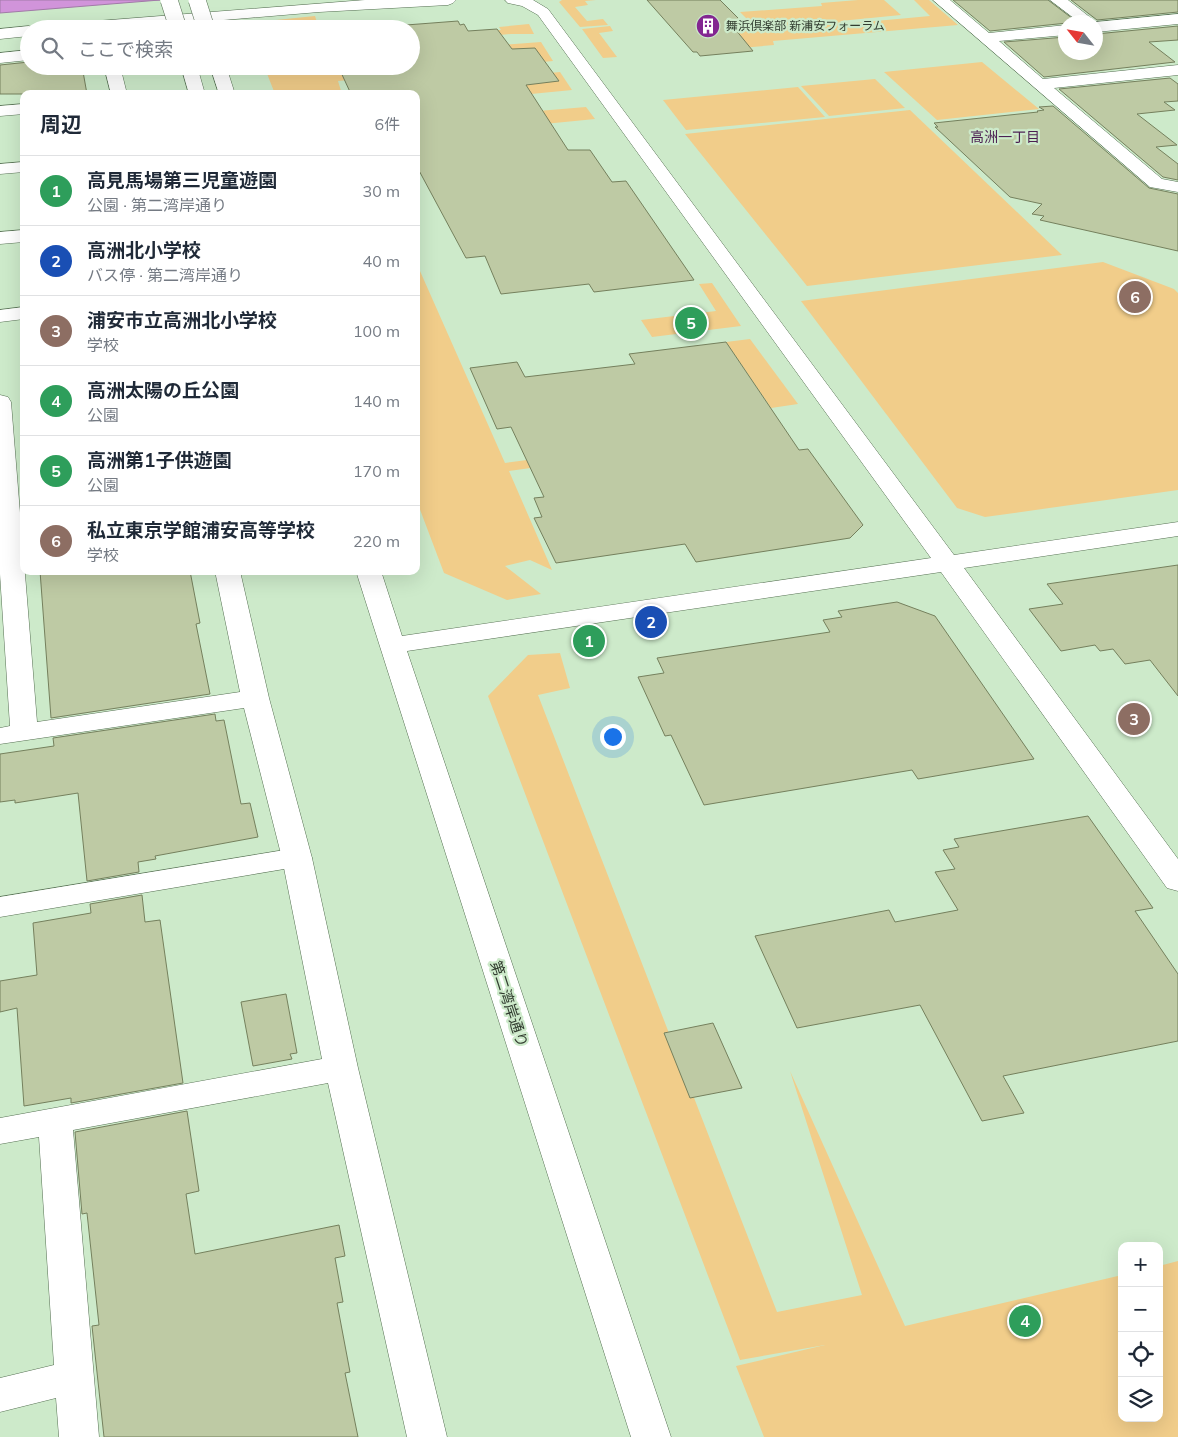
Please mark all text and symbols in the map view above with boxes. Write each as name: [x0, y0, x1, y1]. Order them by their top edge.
building icon: 舞浜倶楽部 新浦安フォーラム: [695, 13, 721, 39]
north arrow: [1058, 15, 1103, 60]
place label: 舞浜倶楽部 新浦安フォーラム: [726, 18, 885, 33]
search box: [20, 20, 420, 75]
icon: search: [38, 34, 66, 62]
text: ここで検索: [78, 37, 173, 61]
text: 周辺: [40, 111, 82, 137]
text: 6件: [374, 114, 400, 134]
district label: 高洲一丁目: [970, 128, 1040, 146]
text: 高見馬場第三児童遊園: [87, 168, 277, 192]
text: 1: [51, 181, 61, 201]
text: 30 m: [363, 181, 400, 201]
text: 公園 · 第二湾岸通り: [87, 195, 227, 215]
text: 高洲北小学校: [87, 238, 201, 262]
text: 2: [51, 251, 61, 271]
text: 40 m: [363, 251, 400, 271]
text: バス停 · 第二湾岸通り: [87, 265, 243, 285]
pin: 6: [1119, 278, 1151, 316]
pin: 5: [675, 304, 707, 342]
text: 浦安市立高洲北小学校: [87, 308, 277, 332]
text: 3: [51, 321, 61, 341]
text: 100 m: [353, 321, 400, 341]
text: 学校: [87, 335, 119, 355]
text: 高洲太陽の丘公園: [87, 378, 239, 402]
text: 4: [51, 391, 61, 411]
text: 140 m: [353, 391, 400, 411]
text: 公園: [87, 405, 119, 425]
text: 高洲第1子供遊園: [87, 448, 231, 472]
text: 5: [51, 461, 61, 481]
text: 170 m: [353, 461, 400, 481]
text: 公園: [87, 475, 119, 495]
text: 私立東京学館浦安高等学校: [87, 518, 315, 542]
text: 6: [51, 531, 61, 551]
text: 220 m: [353, 531, 400, 551]
text: 学校: [87, 545, 119, 565]
pin: 2: [635, 603, 667, 641]
pin: 1: [573, 622, 605, 660]
pin: 3: [1118, 700, 1150, 738]
your location: [600, 724, 626, 750]
street label: 第二湾岸通り: [487, 958, 532, 1050]
map controls: [1118, 1242, 1163, 1422]
button: +: [1118, 1242, 1163, 1287]
button: −: [1118, 1287, 1163, 1332]
pin: 4: [1009, 1302, 1041, 1340]
button: locate: [1118, 1332, 1163, 1377]
button: layers: [1118, 1377, 1163, 1422]

